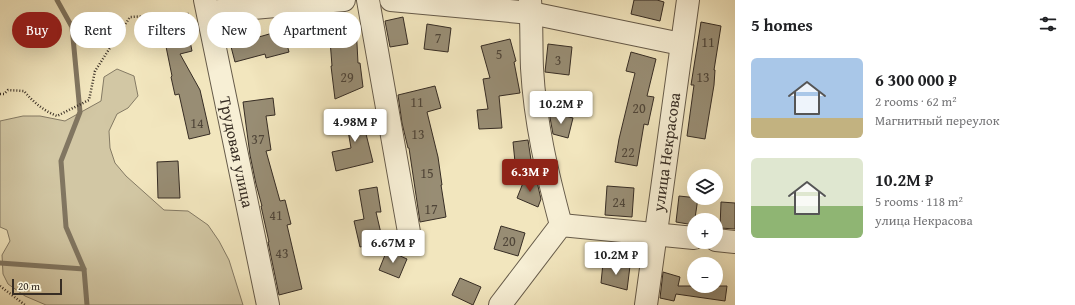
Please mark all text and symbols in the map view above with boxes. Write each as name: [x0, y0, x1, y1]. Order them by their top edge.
chip: Buy: [12, 12, 62, 48]
chip: Rent: [70, 12, 126, 48]
chip: Filters: [134, 12, 199, 48]
chip: New: [207, 12, 261, 48]
chip: Apartment: [269, 12, 361, 48]
text: 5 homes: [751, 12, 813, 37]
icon: filters: [1037, 13, 1059, 35]
house number: 7: [435, 28, 442, 48]
house number: 11: [701, 32, 715, 52]
house number: 5: [496, 44, 502, 64]
house number: 3: [555, 50, 561, 70]
house number: 29: [340, 67, 354, 87]
house number: 13: [696, 67, 710, 87]
text: 6 300 000 ₽: [875, 67, 957, 92]
icon: home: [783, 74, 831, 122]
street label: улица Некрасова: [646, 90, 686, 214]
pin: 10.2M ₽: [524, 91, 598, 125]
house number: 11: [410, 92, 424, 112]
text: 2 rooms · 62 m²: [875, 92, 957, 111]
street label: Трудовая улица: [214, 94, 261, 210]
text: 10.2M ₽: [539, 94, 583, 113]
house number: 20: [632, 98, 646, 118]
pin: 4.98M ₽: [318, 109, 392, 143]
text: Магнитный переулок: [875, 111, 999, 130]
text: 4.98M ₽: [333, 112, 377, 131]
house number: 14: [190, 113, 204, 133]
house number: 13: [411, 124, 425, 144]
house number: 37: [251, 129, 265, 149]
house number: 22: [621, 142, 635, 162]
pin: 6.3M ₽: [497, 159, 563, 193]
text: 6.3M ₽: [511, 162, 549, 181]
house number: 15: [420, 163, 434, 183]
text: 10.2M ₽: [875, 167, 933, 192]
map controls: [687, 169, 723, 293]
button: layers: [687, 169, 723, 205]
icon: home: [783, 174, 831, 222]
house number: 24: [612, 192, 626, 212]
text: 5 rooms · 118 m²: [875, 192, 963, 211]
house number: 17: [424, 199, 438, 219]
house number: 41: [269, 205, 283, 225]
text: улица Некрасова: [875, 211, 973, 230]
button: +: [687, 213, 723, 249]
pin: 6.67M ₽: [356, 230, 430, 264]
house number: 20: [502, 231, 516, 251]
text: 6.67M ₽: [371, 233, 415, 252]
pin: 10.2M ₽: [579, 242, 653, 276]
house number: 43: [275, 243, 289, 263]
text: 10.2M ₽: [594, 245, 638, 264]
button: −: [687, 257, 723, 293]
scale bar: [12, 277, 62, 296]
text: 20 m: [18, 278, 40, 294]

